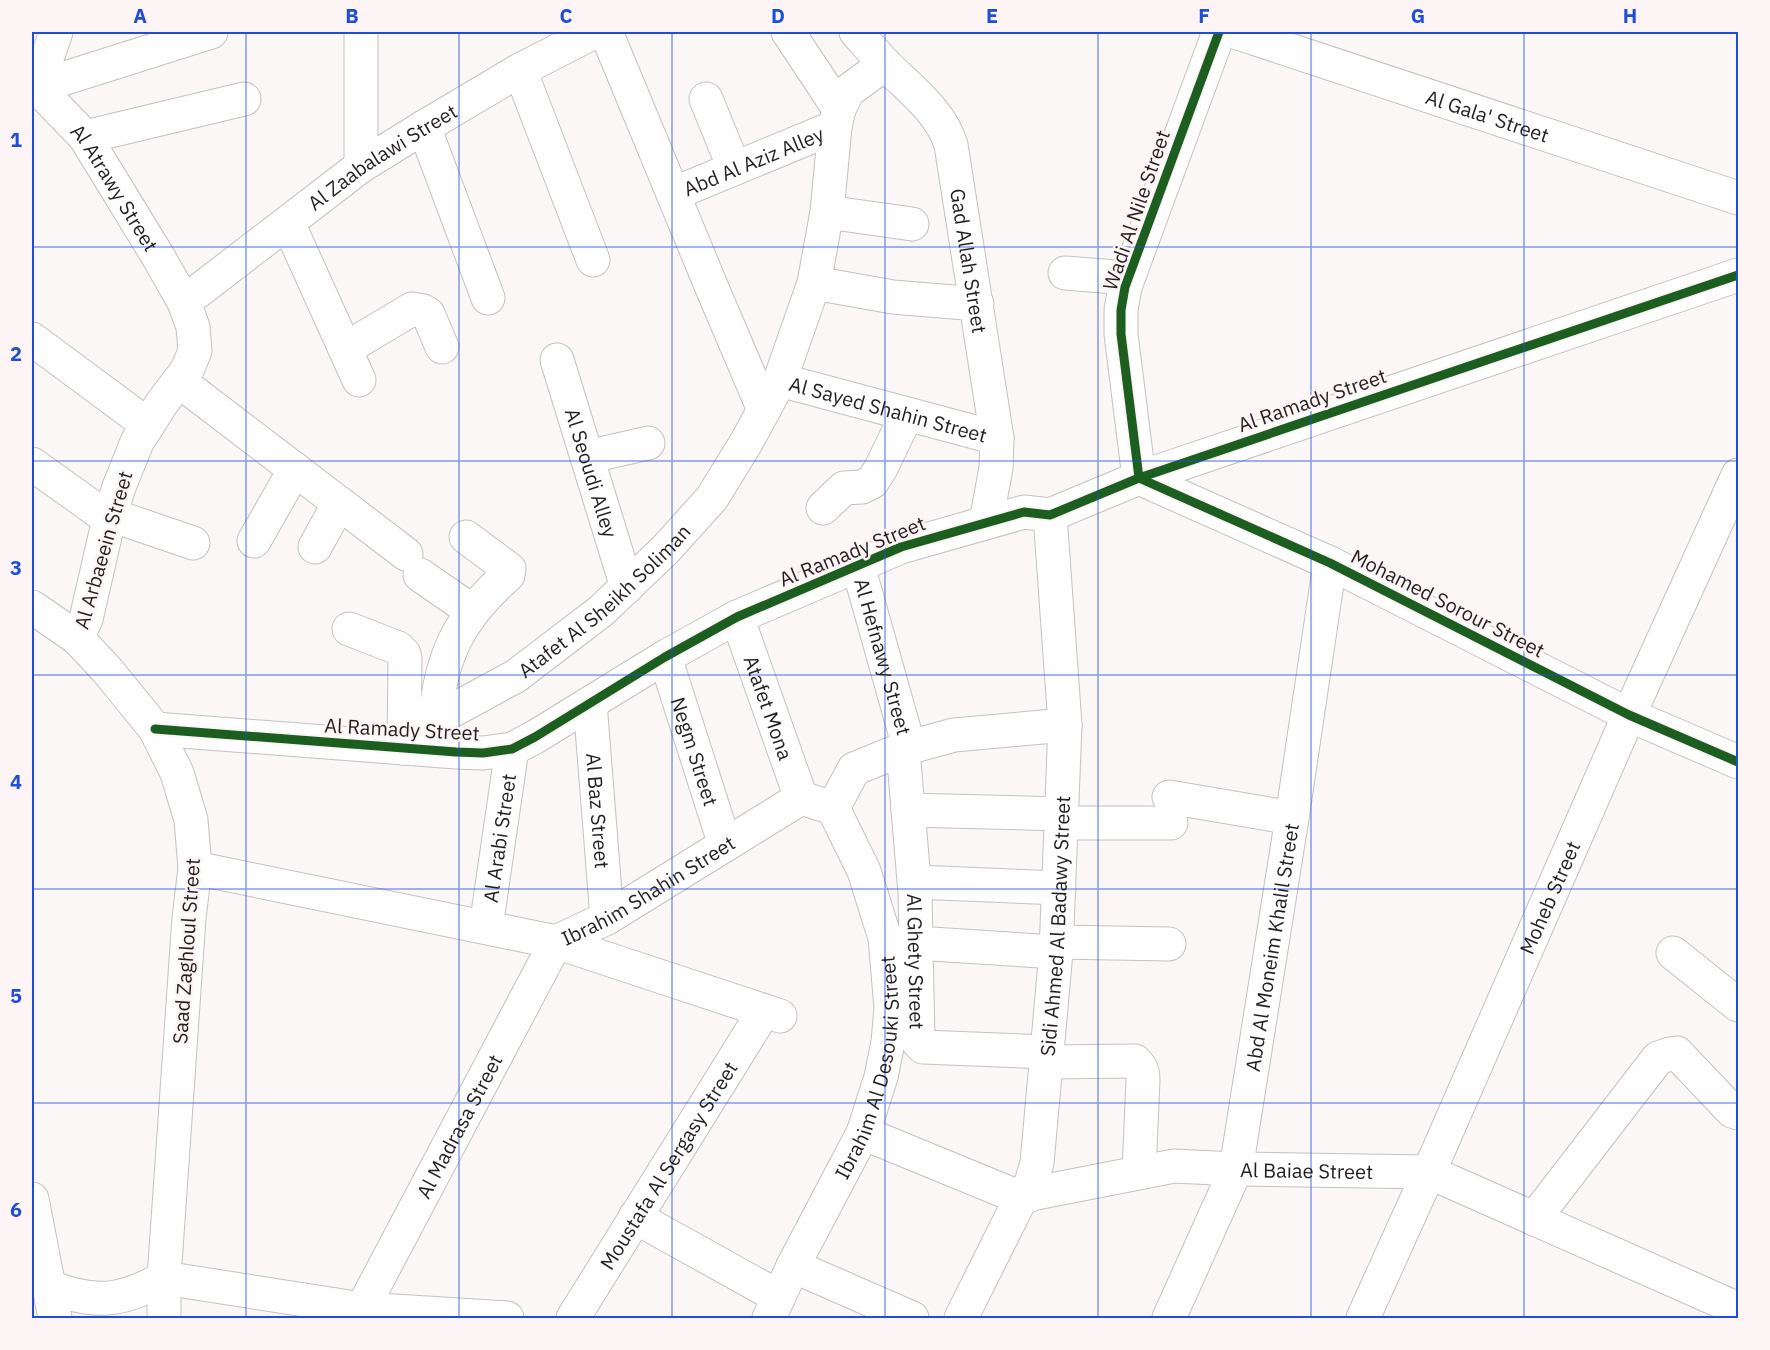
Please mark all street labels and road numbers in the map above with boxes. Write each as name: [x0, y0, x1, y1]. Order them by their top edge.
street label: Al Gala' Street: [1423, 82, 1553, 148]
street label: Al Zaabalawi Street: [302, 97, 462, 216]
street label: Al Atrawy Street: [65, 117, 165, 256]
street label: Abd Al Aziz Alley: [679, 120, 828, 202]
street label: Wadi Al Nile Street: [1096, 126, 1176, 294]
street label: Gad Allah Street: [944, 186, 994, 335]
street label: Al Ramady Street: [1234, 362, 1390, 438]
street label: Al Sayed Shahin Street: [786, 370, 990, 448]
street label: Al Seoudi Alley: [559, 405, 624, 541]
street label: Al Arbaeein Street: [68, 468, 138, 632]
street label: Al Ramady Street: [775, 509, 929, 593]
street label: Atafet Al Sheikh Soliman: [512, 518, 696, 683]
street label: Mohamed Sorour Street: [1347, 542, 1549, 664]
street label: Al Hefnawy Street: [849, 575, 918, 738]
street label: Atafet Mona: [738, 652, 800, 764]
street label: Negm Street: [665, 693, 725, 809]
street label: Al Ramady Street: [324, 711, 480, 747]
street label: Al Baz Street: [580, 752, 617, 869]
street label: Al Arabi Street: [476, 772, 522, 904]
street label: Sidi Ahmed Al Badawy Street: [1033, 795, 1076, 1057]
street label: Abd Al Moneim Khalil Street: [1238, 821, 1305, 1073]
street label: Ibrahim Shahin Street: [556, 829, 740, 951]
street label: Moheb Street: [1513, 837, 1586, 958]
street label: Saad Zaghloul Street: [166, 857, 206, 1045]
street label: Al Ghety Street: [902, 893, 931, 1030]
street label: Ibrahim Al Desouki Street: [828, 955, 905, 1184]
street label: Al Madrasa Street: [410, 1049, 508, 1203]
street label: Moustafa Al Sergasy Street: [593, 1056, 743, 1275]
street label: Al Baiae Street: [1240, 1156, 1373, 1185]

